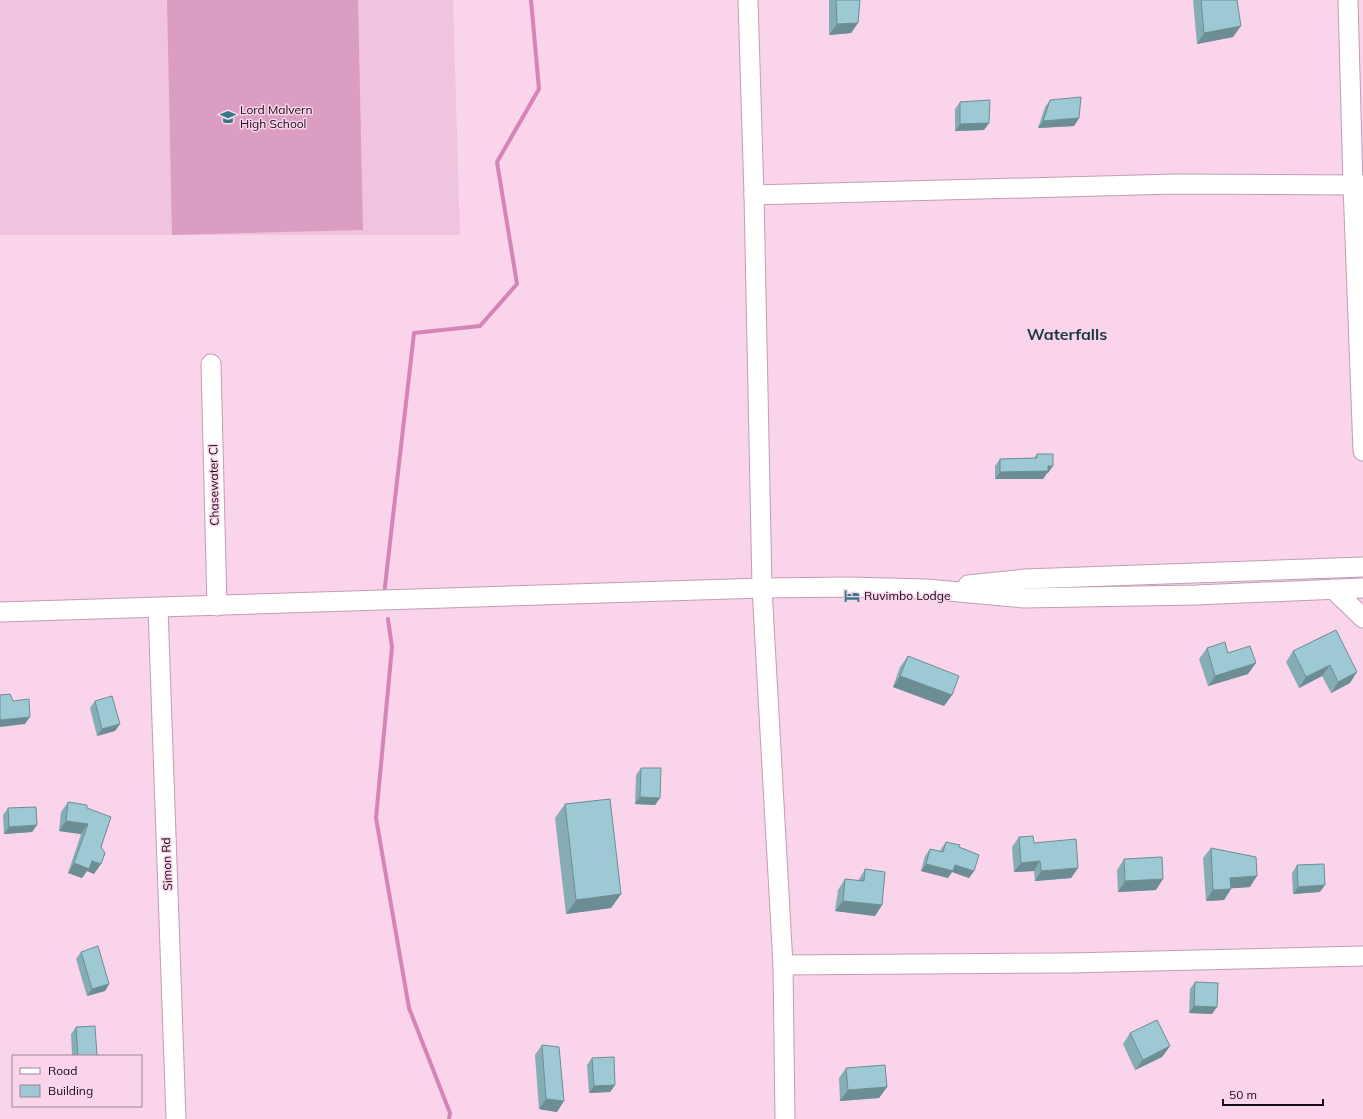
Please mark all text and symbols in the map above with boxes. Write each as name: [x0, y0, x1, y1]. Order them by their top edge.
place label: Lord Malvern High School: [240, 102, 313, 131]
school or university icon: Lord Malvern High School: [219, 108, 237, 126]
district label: Waterfalls: [1027, 324, 1107, 344]
street label: Chasewater Cl: [205, 444, 222, 526]
hotel icon: Ruvimbo Lodge: [843, 587, 861, 605]
place label: Ruvimbo Lodge: [864, 588, 950, 603]
street label: Simon Rd: [158, 837, 175, 891]
legend: [12, 1055, 142, 1107]
text: Road: [48, 1063, 77, 1078]
scale bar: [1223, 1081, 1323, 1107]
text: Building: [48, 1083, 93, 1098]
text: 50 m: [1229, 1087, 1257, 1102]

